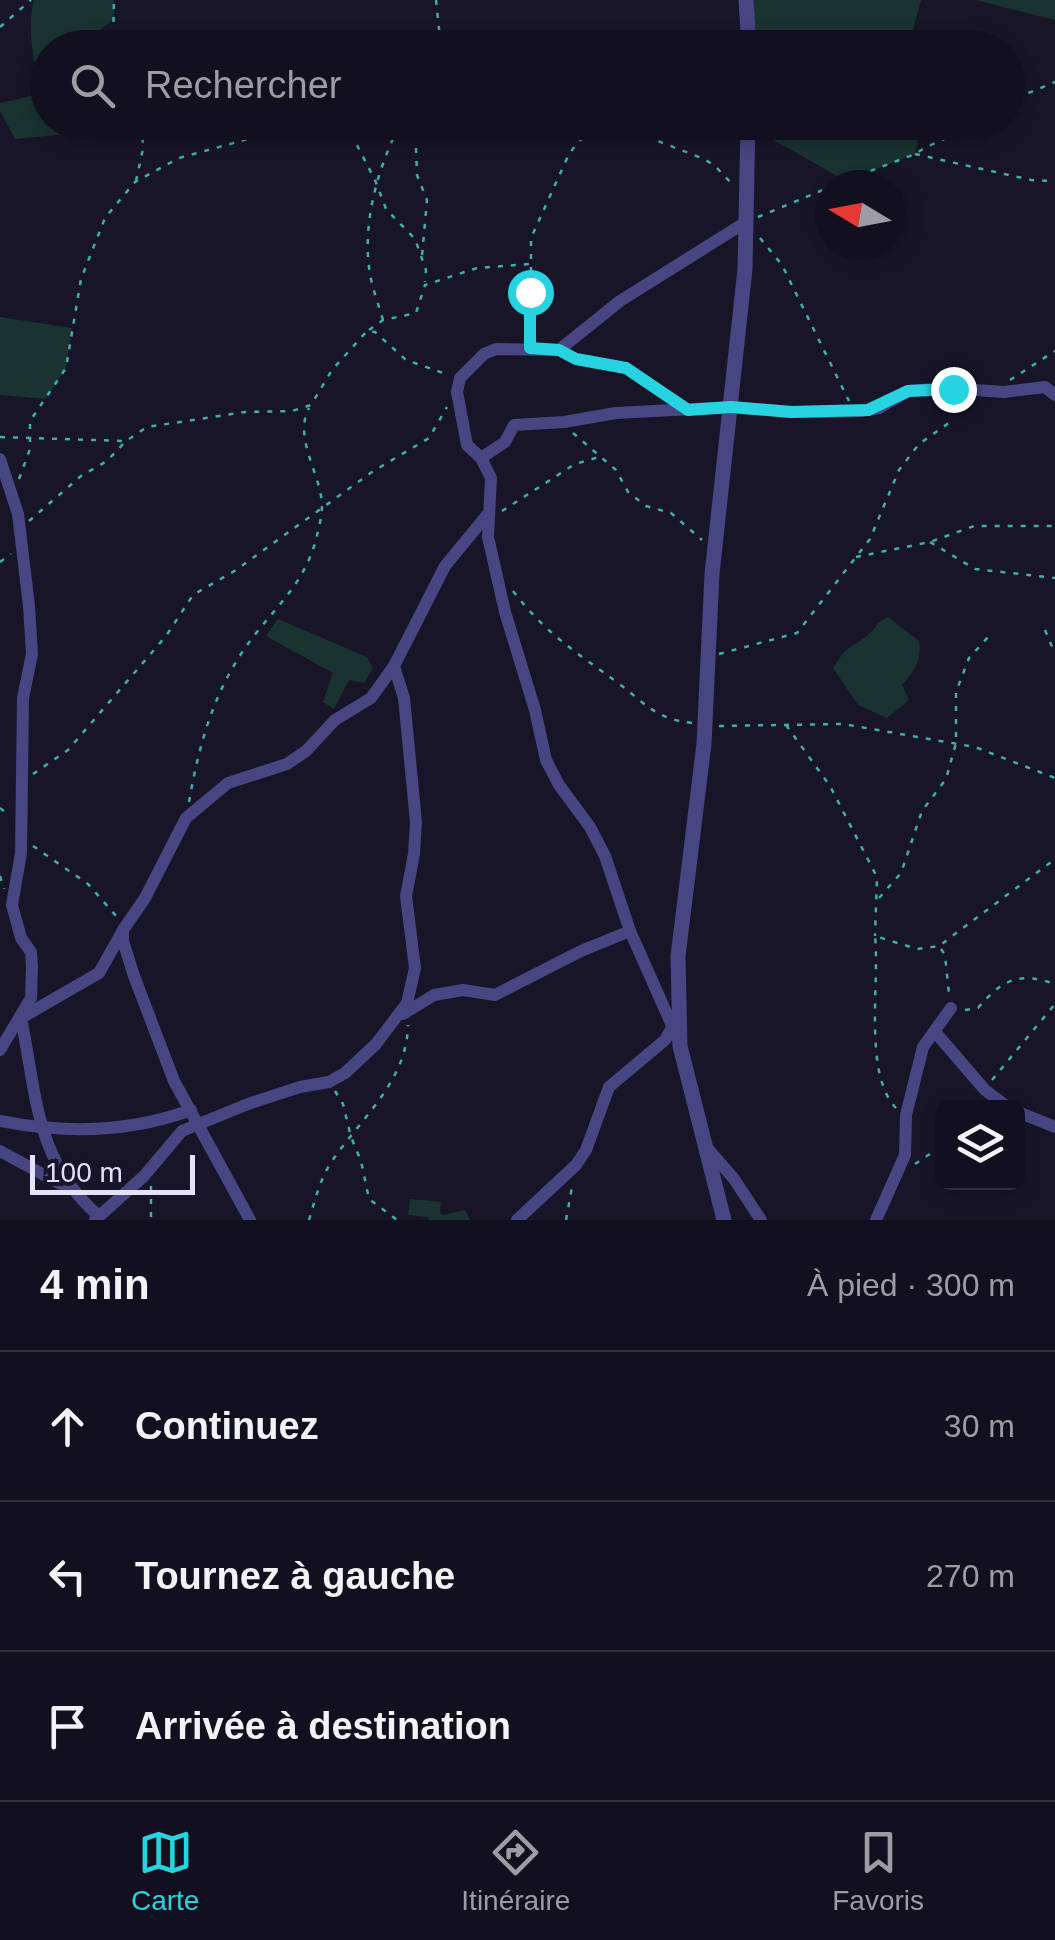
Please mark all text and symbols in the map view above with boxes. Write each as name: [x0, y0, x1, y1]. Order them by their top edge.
search box: [30, 30, 1025, 140]
icon: search: [65, 58, 120, 113]
text: Rechercher: [145, 64, 341, 106]
north arrow: [815, 170, 905, 260]
route start: [508, 270, 554, 316]
route end: [931, 367, 977, 413]
map controls: [935, 1100, 1025, 1190]
button: layers: [935, 1100, 1025, 1190]
scale bar: [30, 1150, 195, 1194]
text: 100 m: [45, 1157, 123, 1188]
text: 4 min: [40, 1261, 150, 1308]
text: À pied · 300 m: [807, 1267, 1015, 1303]
icon: ahead: [40, 1399, 95, 1454]
text: Continuez: [135, 1405, 319, 1447]
text: 30 m: [944, 1408, 1015, 1444]
icon: left: [40, 1549, 95, 1604]
text: Tournez à gauche: [135, 1555, 455, 1597]
text: 270 m: [926, 1558, 1015, 1594]
icon: arrive: [40, 1699, 95, 1754]
text: Arrivée à destination: [135, 1705, 511, 1747]
tab: Carte: [131, 1825, 199, 1917]
tab: Itinéraire: [461, 1825, 570, 1917]
tab: Favoris: [832, 1825, 924, 1917]

